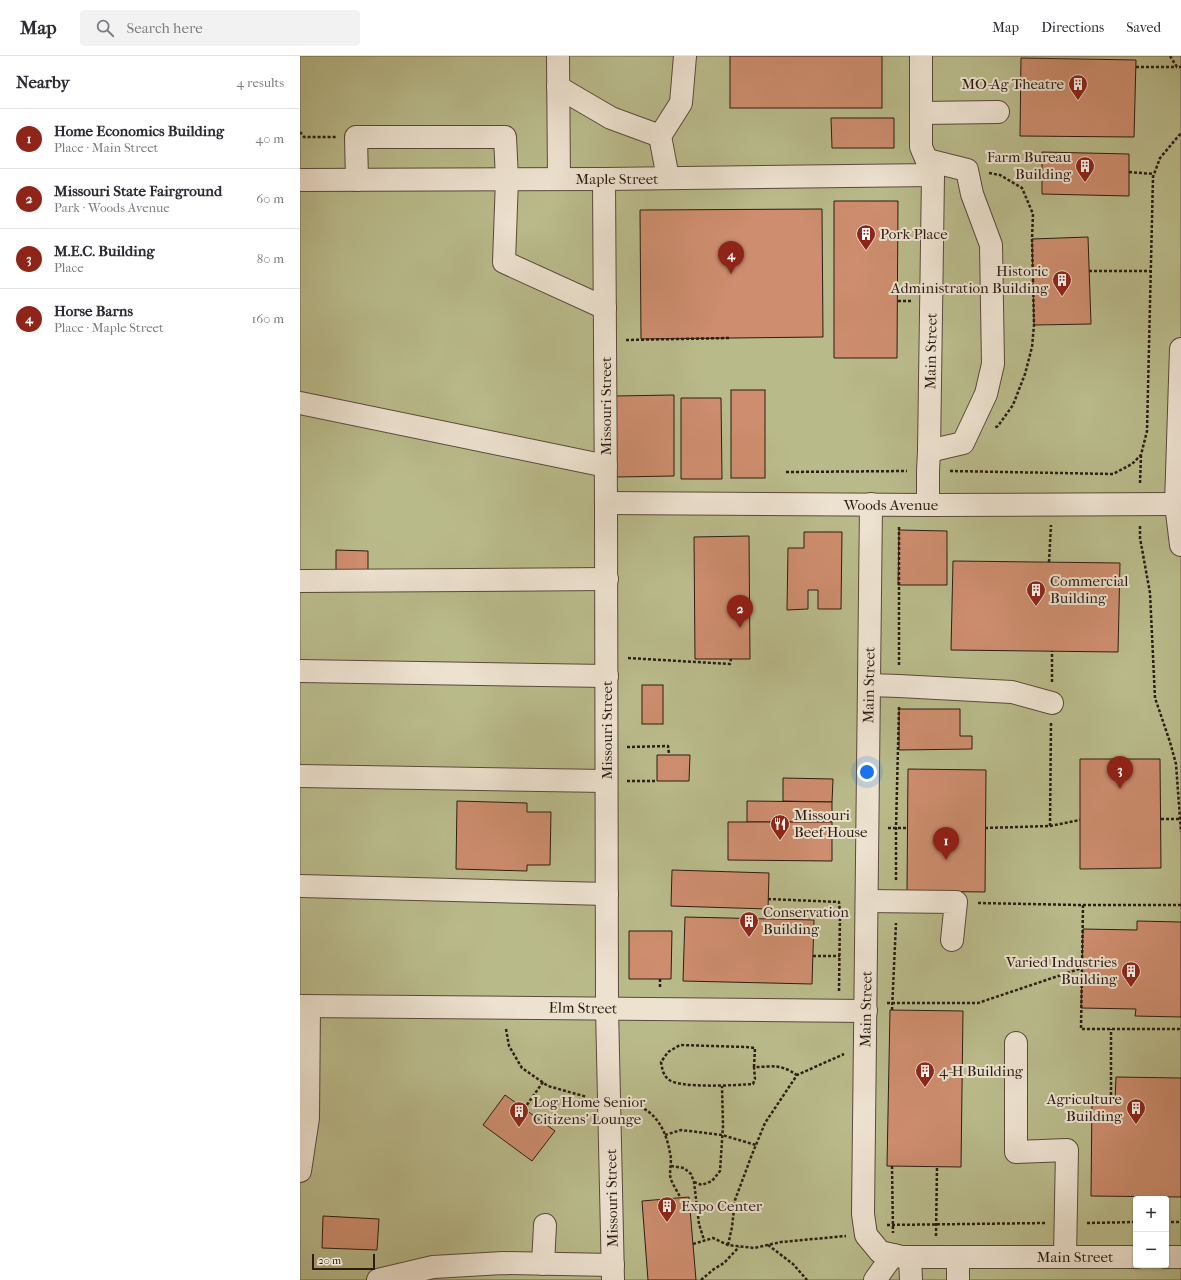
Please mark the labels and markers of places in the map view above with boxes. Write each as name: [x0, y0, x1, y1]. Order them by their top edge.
building icon: MO-Ag Theatre: [1067, 73, 1089, 101]
place label: MO-Ag Theatre: [962, 75, 1065, 93]
place label: Farm Bureau Building: [987, 148, 1072, 183]
building icon: Farm Bureau Building: [1074, 155, 1096, 183]
building icon: Pork Place: [855, 223, 877, 251]
place label: Pork Place: [880, 225, 948, 243]
pin: 4: [718, 241, 744, 274]
place label: Historic Administration Building: [890, 262, 1049, 297]
building icon: Historic Administration Building: [1051, 269, 1073, 297]
place label: Commercial Building: [1050, 572, 1128, 607]
building icon: Commercial Building: [1025, 579, 1047, 607]
pin: 2: [727, 595, 753, 628]
pin: 3: [1107, 756, 1133, 789]
place label: Missouri Beef House: [794, 806, 868, 841]
restaurant icon: Missouri Beef House: [769, 813, 791, 841]
pin: 1: [933, 827, 959, 860]
place label: Conservation Building: [763, 903, 849, 938]
building icon: Conservation Building: [738, 910, 760, 938]
place label: Varied Industries Building: [1005, 953, 1118, 988]
building icon: Varied Industries Building: [1120, 960, 1142, 988]
building icon: 4-H Building: [914, 1060, 936, 1088]
place label: 4-H Building: [939, 1062, 1024, 1080]
place label: Agriculture Building: [1046, 1090, 1123, 1125]
place label: Log Home Senior Citizens' Lounge: [533, 1093, 646, 1128]
building icon: Agriculture Building: [1125, 1097, 1147, 1125]
building icon: Log Home Senior Citizens' Lounge: [508, 1100, 530, 1128]
building icon: Expo Center: [656, 1195, 678, 1223]
place label: Expo Center: [681, 1197, 763, 1215]

